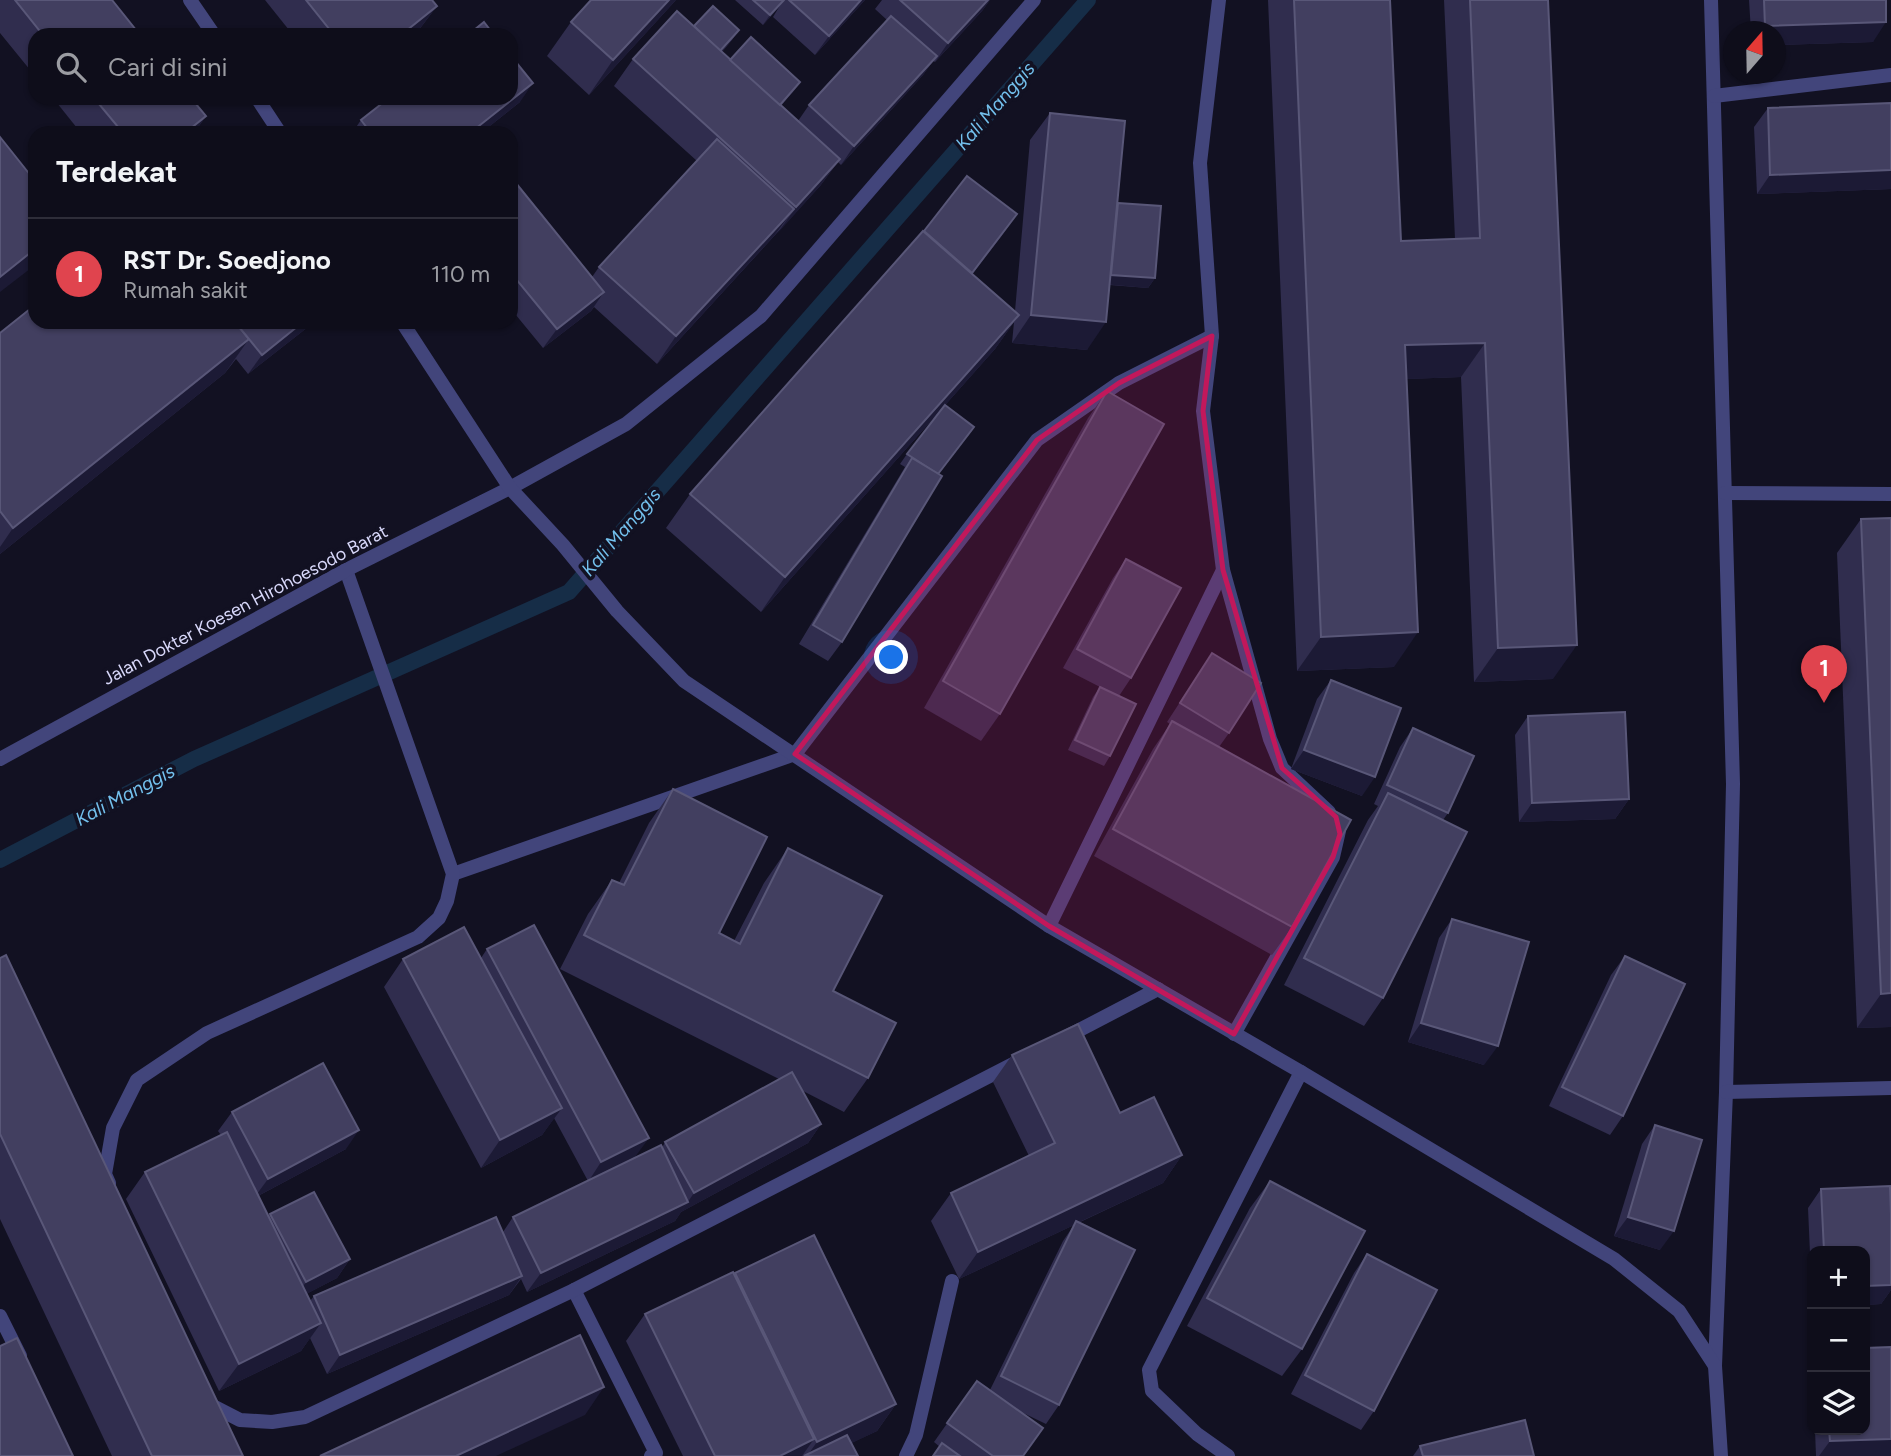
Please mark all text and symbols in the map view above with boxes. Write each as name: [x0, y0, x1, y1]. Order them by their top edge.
north arrow: [1723, 21, 1786, 84]
search box: [28, 28, 518, 105]
icon: search: [52, 48, 90, 86]
text: Cari di sini: [108, 51, 228, 83]
water label: Kali Manggis: [950, 57, 1040, 155]
text: Terdekat: [56, 153, 177, 190]
text: RST Dr. Soedjono: [123, 244, 331, 276]
text: 1: [74, 260, 84, 288]
text: 110 m: [431, 260, 490, 288]
text: Rumah sakit: [123, 276, 248, 304]
water label: Kali Manggis: [576, 483, 666, 581]
street label: Jalan Dokter Koesen Hirohoesodo Barat: [99, 520, 391, 690]
your location: [874, 640, 908, 674]
pin: 1: [1801, 645, 1847, 703]
water label: Kali Manggis: [71, 759, 179, 831]
map controls: [1807, 1246, 1870, 1435]
button: +: [1807, 1246, 1870, 1309]
button: −: [1807, 1309, 1870, 1372]
button: layers: [1807, 1372, 1870, 1435]

